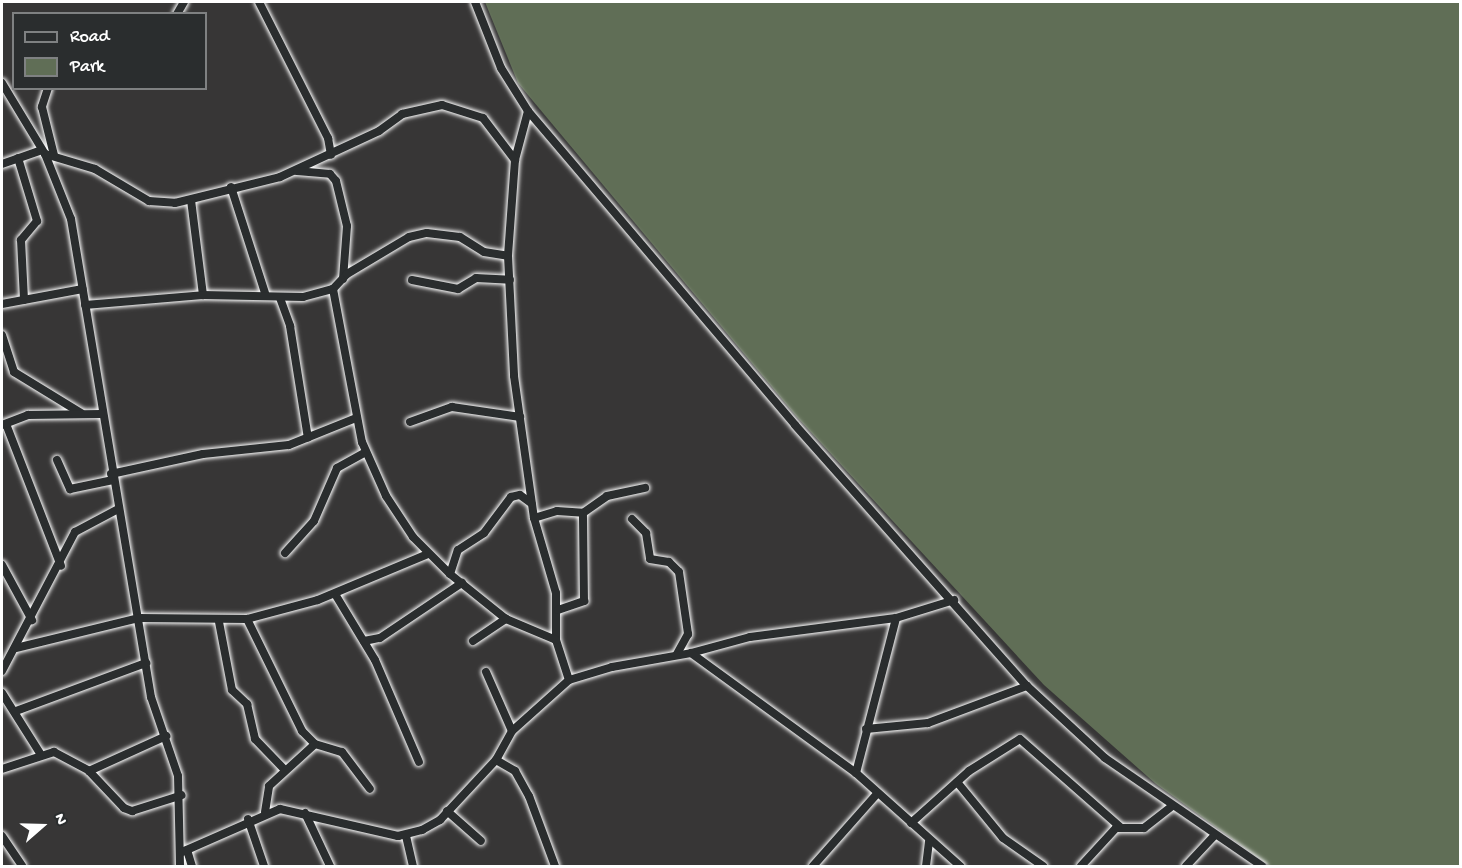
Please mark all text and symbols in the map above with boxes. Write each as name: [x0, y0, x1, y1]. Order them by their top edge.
legend: [12, 12, 207, 90]
text: Road: [70, 27, 109, 48]
text: Park: [70, 57, 104, 78]
north arrow: [12, 796, 72, 856]
text: N: [49, 812, 70, 828]

